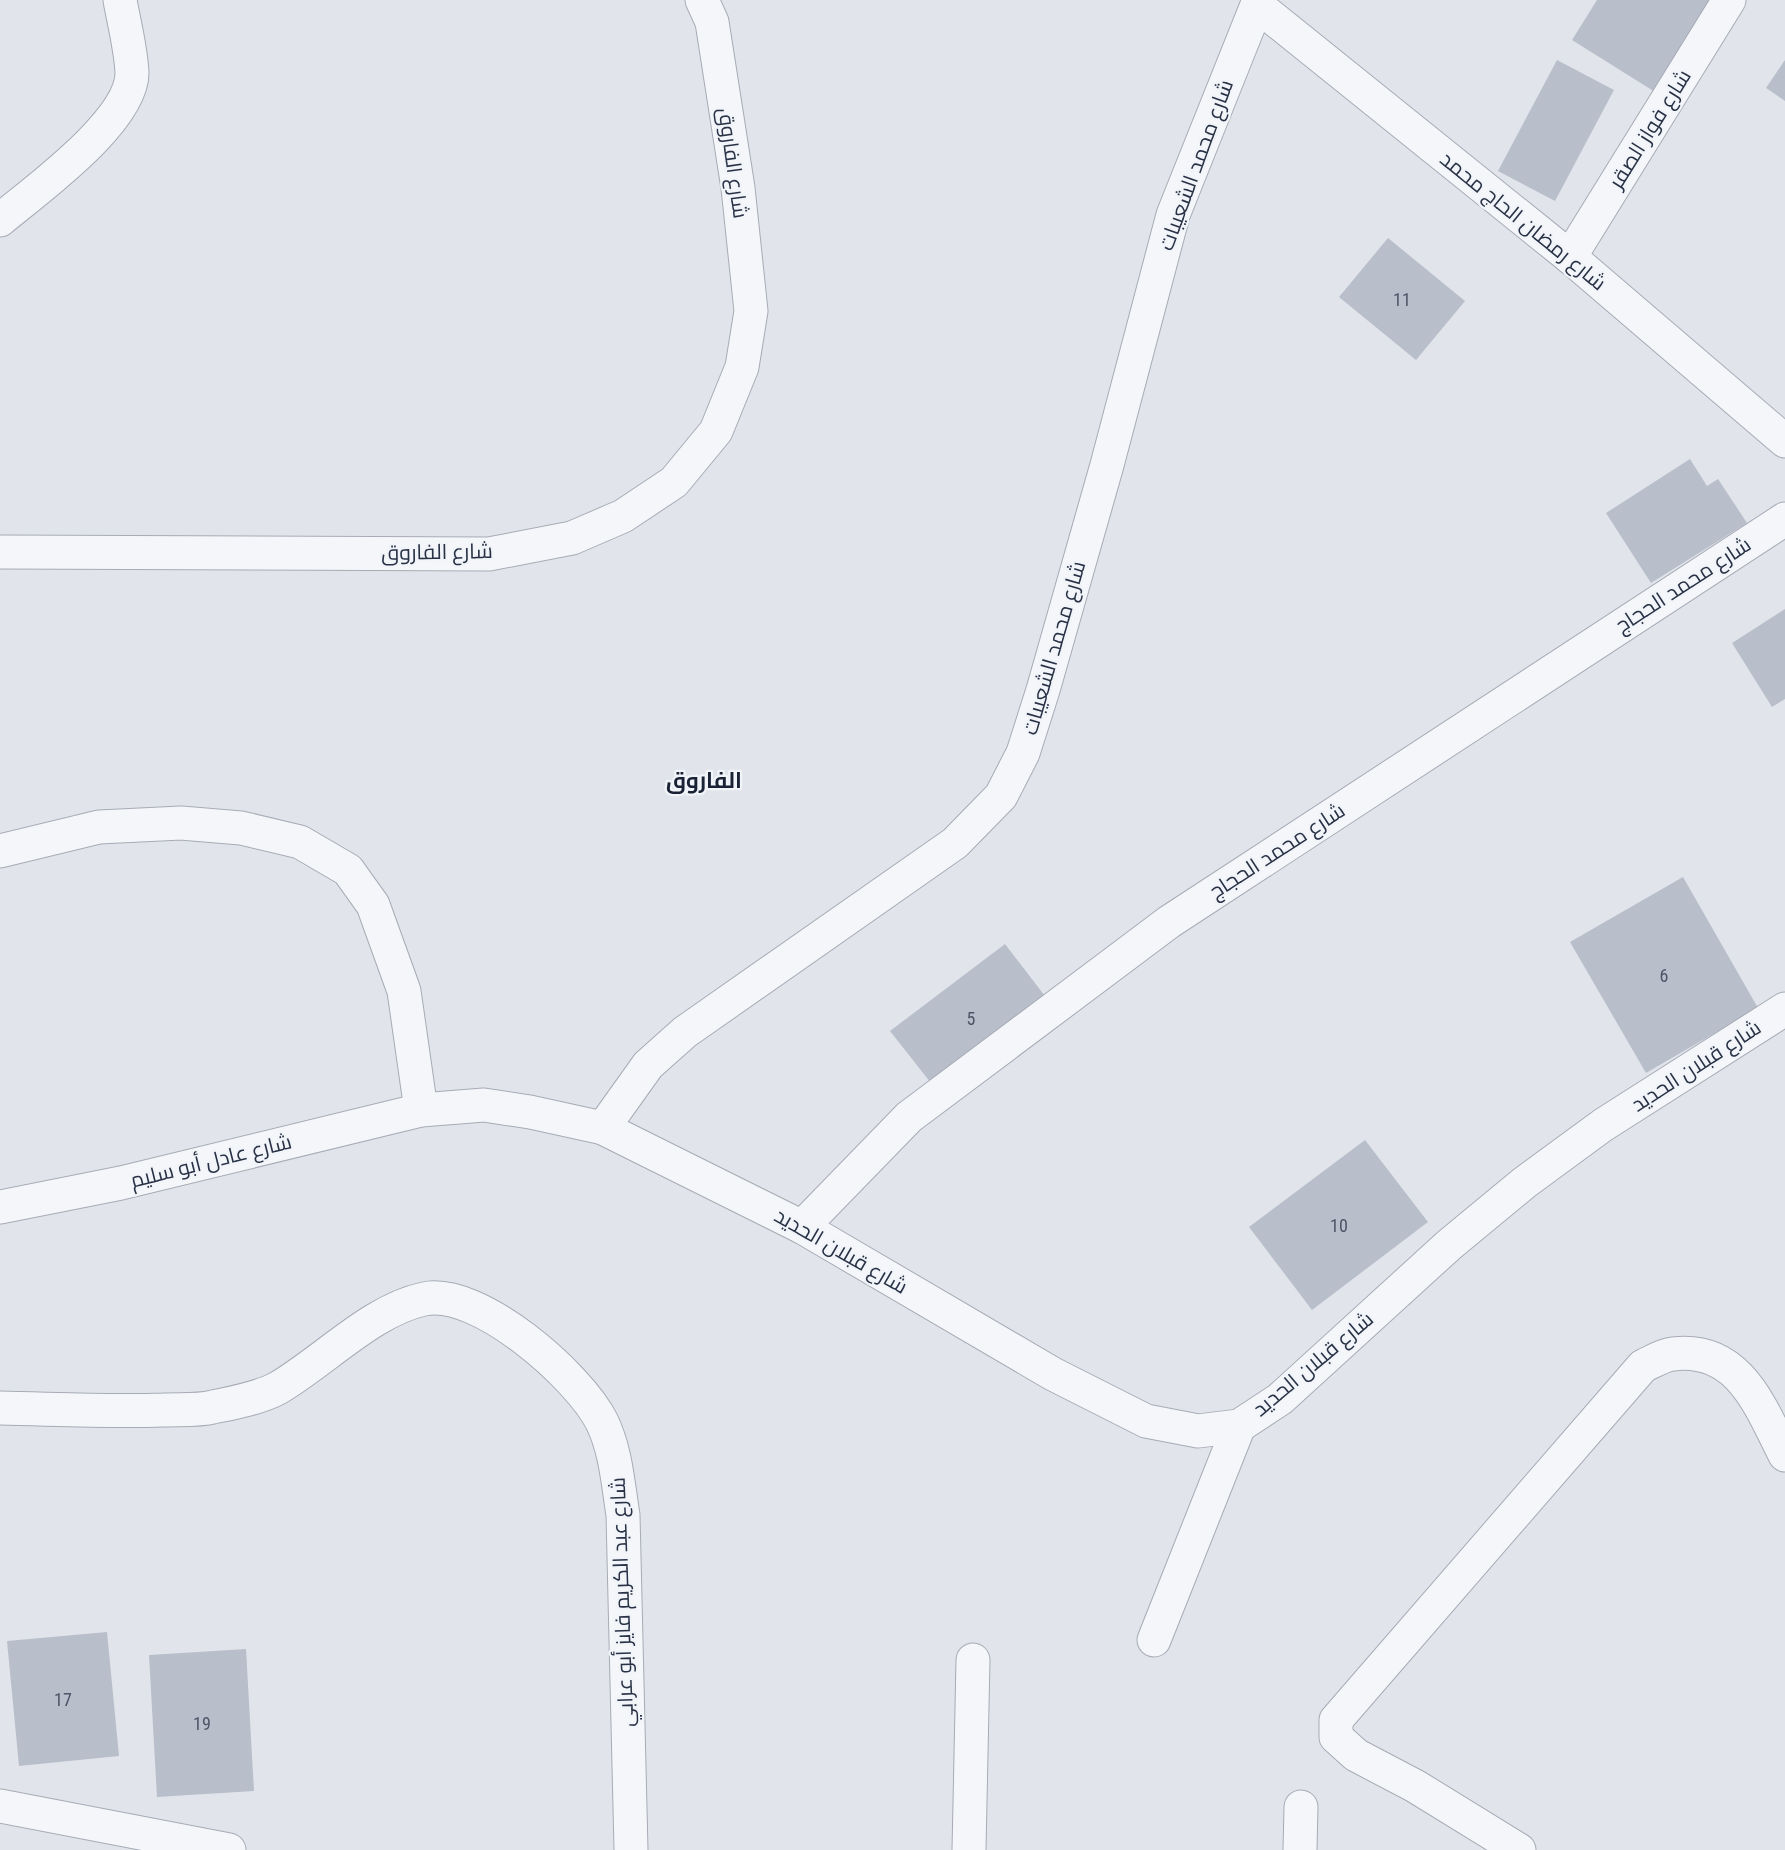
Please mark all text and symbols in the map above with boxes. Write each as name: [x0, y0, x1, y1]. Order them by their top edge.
street label: شارع فواز الصقر: [1603, 65, 1698, 195]
street label: شارع محمد الشعيبات: [1154, 76, 1240, 254]
street label: شارع الفاروق: [711, 106, 753, 220]
street label: شارع رمضان الحاج محمد: [1434, 147, 1611, 297]
house number: 11: [1393, 289, 1411, 310]
street label: شارع محمد الحجاج: [1611, 532, 1756, 639]
street label: شارع الفاروق: [381, 539, 493, 567]
street label: شارع محمد الشعيبات: [1018, 558, 1092, 738]
district label: الفاروق: [666, 768, 742, 794]
street label: شارع محمد الحجاج: [1205, 798, 1350, 905]
house number: 6: [1660, 965, 1668, 986]
house number: 5: [967, 1008, 976, 1029]
street label: شارع قبلان الحديد: [1627, 1015, 1766, 1118]
street label: شارع عادل أبو سليم: [128, 1128, 294, 1195]
street label: شارع قبلان الحديد: [769, 1203, 912, 1300]
house number: 10: [1330, 1215, 1348, 1236]
street label: شارع قبلان الحديد: [1248, 1307, 1379, 1423]
street label: شارع عبد الكريم فايز أبو عرابي: [605, 1476, 642, 1727]
house number: 17: [54, 1689, 72, 1710]
house number: 19: [193, 1713, 211, 1734]

